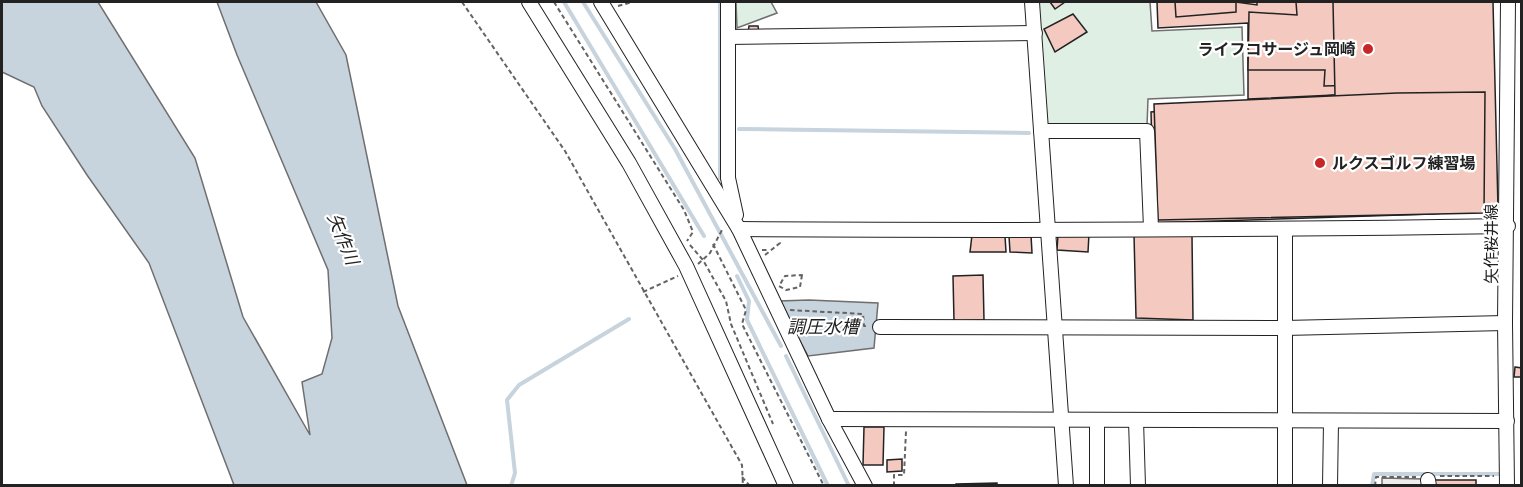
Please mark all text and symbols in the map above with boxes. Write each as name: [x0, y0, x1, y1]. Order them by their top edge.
place label: ライフコサージュ岡崎: [1197, 40, 1356, 59]
marker: ライフコサージュ岡崎: [1361, 42, 1375, 56]
place label: ルクスゴルフ練習場: [1332, 154, 1476, 173]
marker: ルクスゴルフ練習場: [1313, 156, 1327, 170]
street label: 矢作桜井線: [1482, 204, 1501, 284]
water label: 矢作川: [323, 210, 364, 270]
water label: 調圧水槽: [787, 316, 862, 338]

